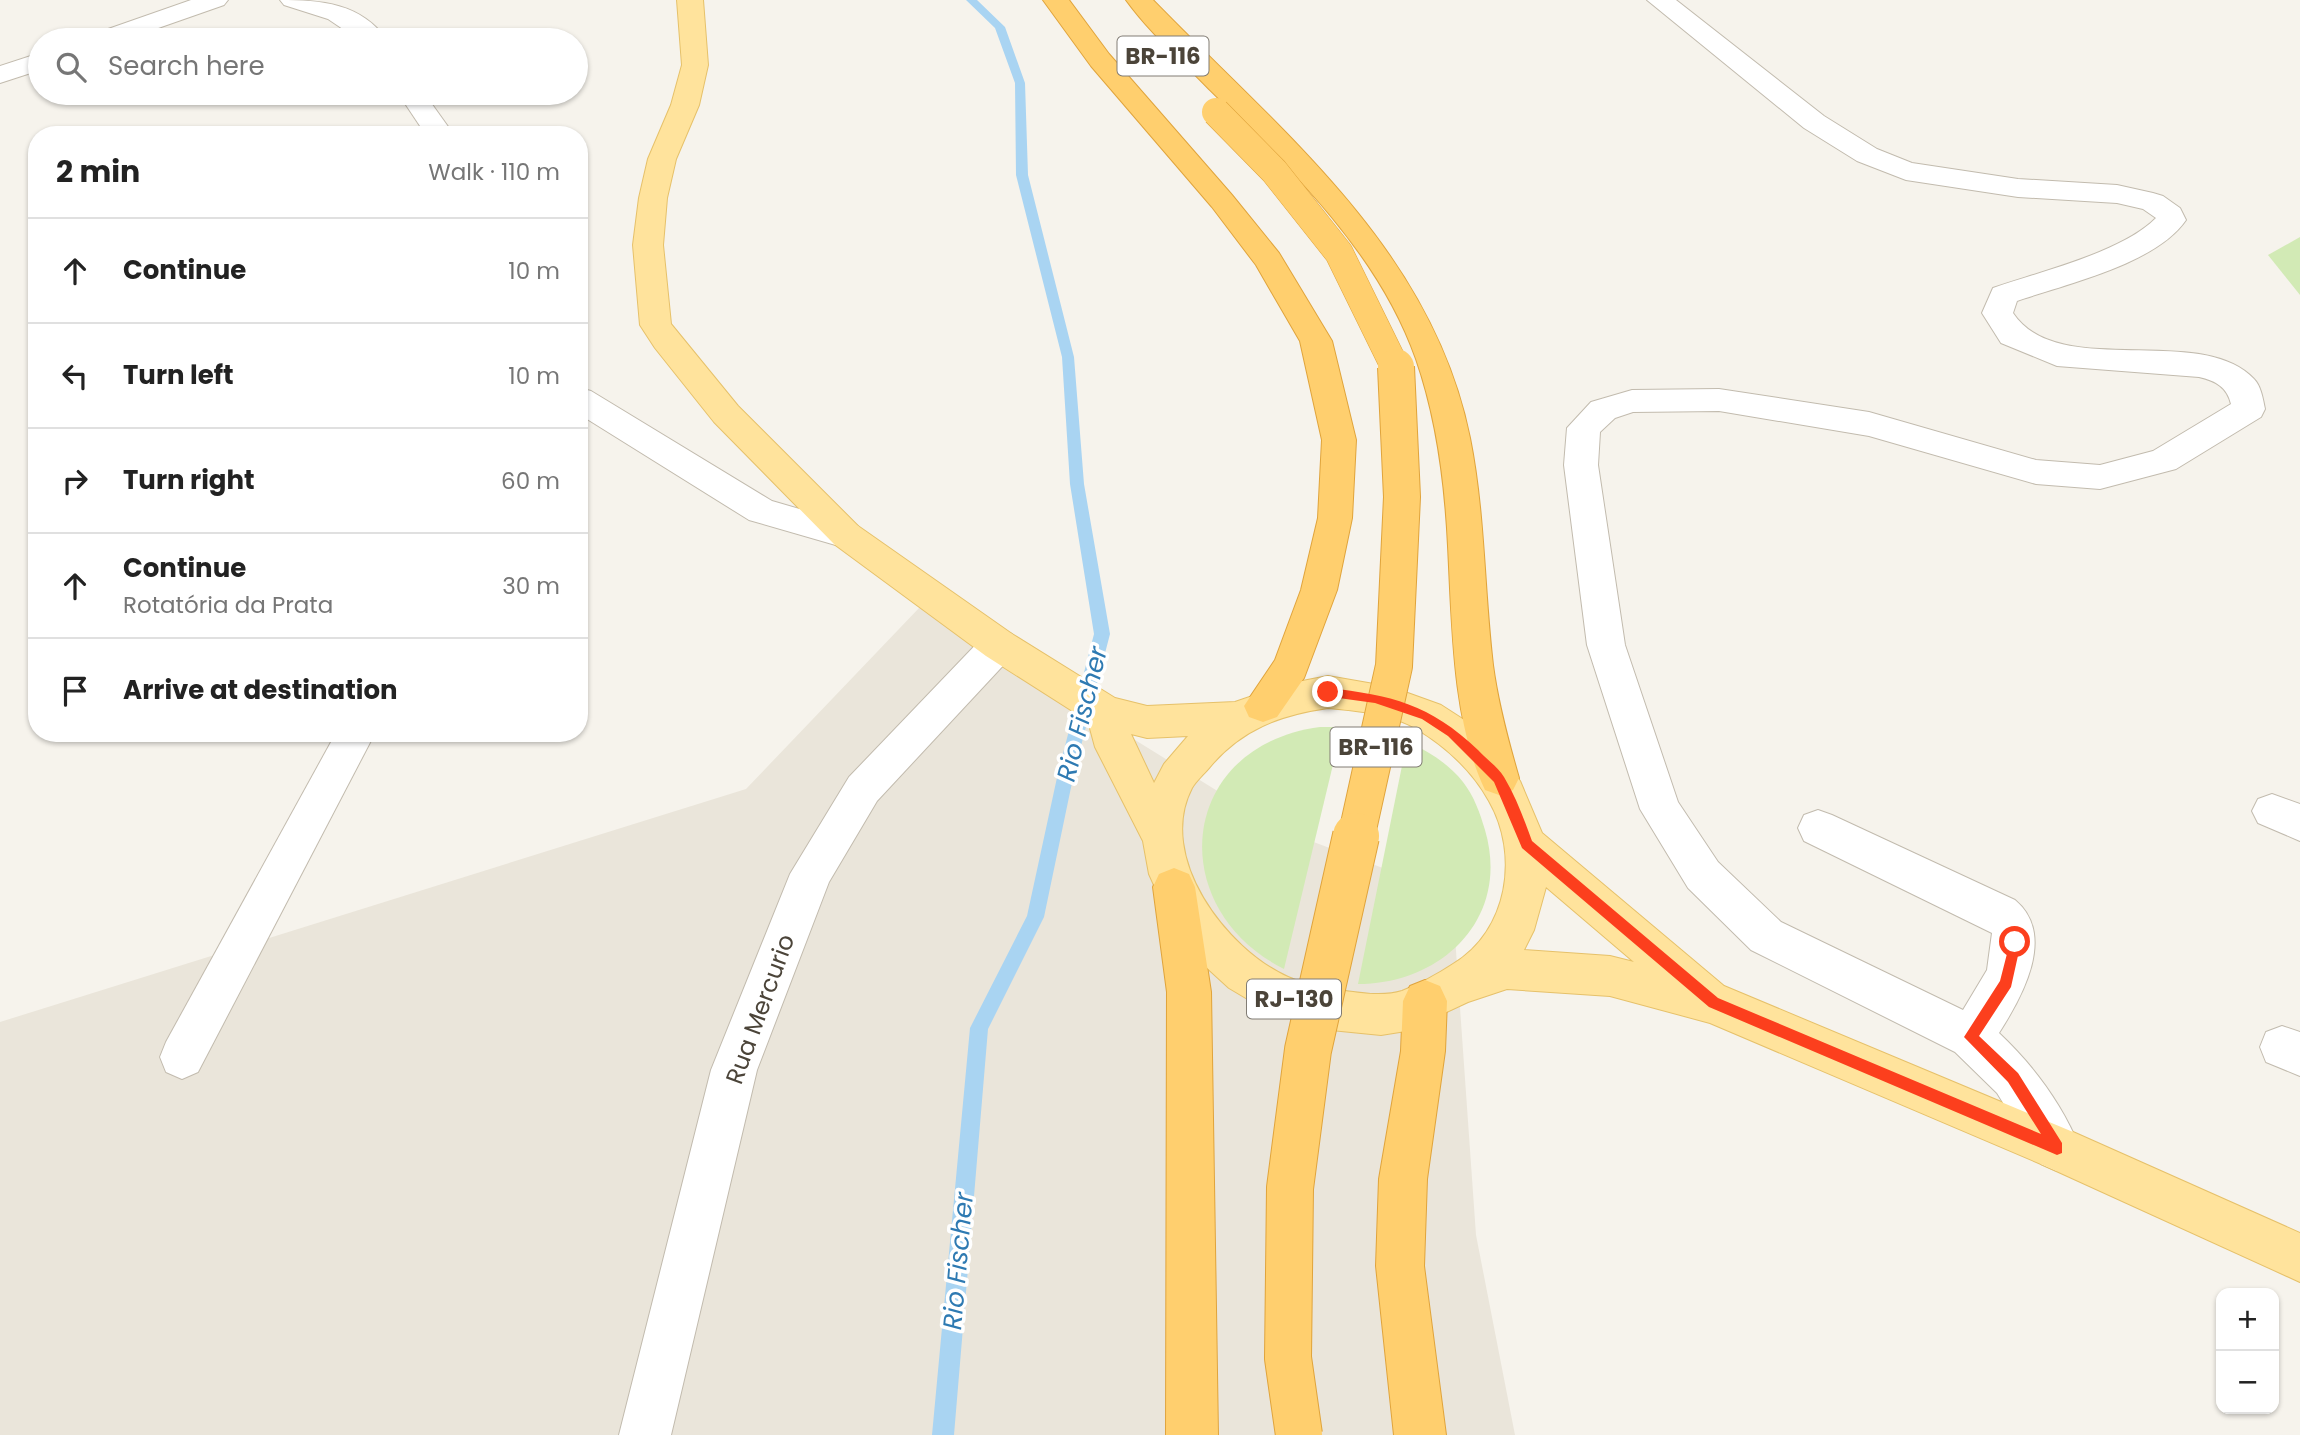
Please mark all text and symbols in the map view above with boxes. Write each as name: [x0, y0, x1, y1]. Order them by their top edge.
search box: [28, 28, 588, 105]
road number: BR-116: [1118, 36, 1208, 76]
icon: search: [52, 48, 90, 86]
text: Search here: [108, 48, 265, 84]
text: 2 min: [56, 150, 140, 193]
text: Walk · 110 m: [428, 156, 560, 188]
icon: ahead: [56, 252, 94, 290]
text: Continue: [123, 252, 246, 288]
text: 10 m: [508, 255, 560, 287]
icon: left: [56, 357, 94, 395]
text: Turn left: [123, 357, 234, 393]
text: 10 m: [508, 360, 560, 392]
icon: right: [56, 462, 94, 500]
text: Turn right: [123, 462, 255, 498]
text: 60 m: [501, 465, 560, 497]
text: Continue: [123, 550, 246, 586]
icon: ahead: [56, 567, 94, 605]
text: 30 m: [502, 570, 560, 602]
text: Rotatória da Prata: [123, 589, 333, 621]
water label: Rio Fischer: [1048, 641, 1116, 785]
icon: arrive: [56, 672, 94, 710]
text: Arrive at destination: [123, 672, 398, 708]
route end: [1312, 676, 1343, 707]
road number: BR-116: [1330, 727, 1422, 766]
route start: [1999, 926, 2030, 957]
street label: Rua Mercurio: [718, 929, 802, 1089]
road number: RJ-130: [1247, 980, 1341, 1018]
water label: Rio Fischer: [934, 1189, 982, 1331]
map controls: [2216, 1288, 2279, 1414]
button: +: [2216, 1288, 2279, 1351]
button: −: [2216, 1351, 2279, 1414]

